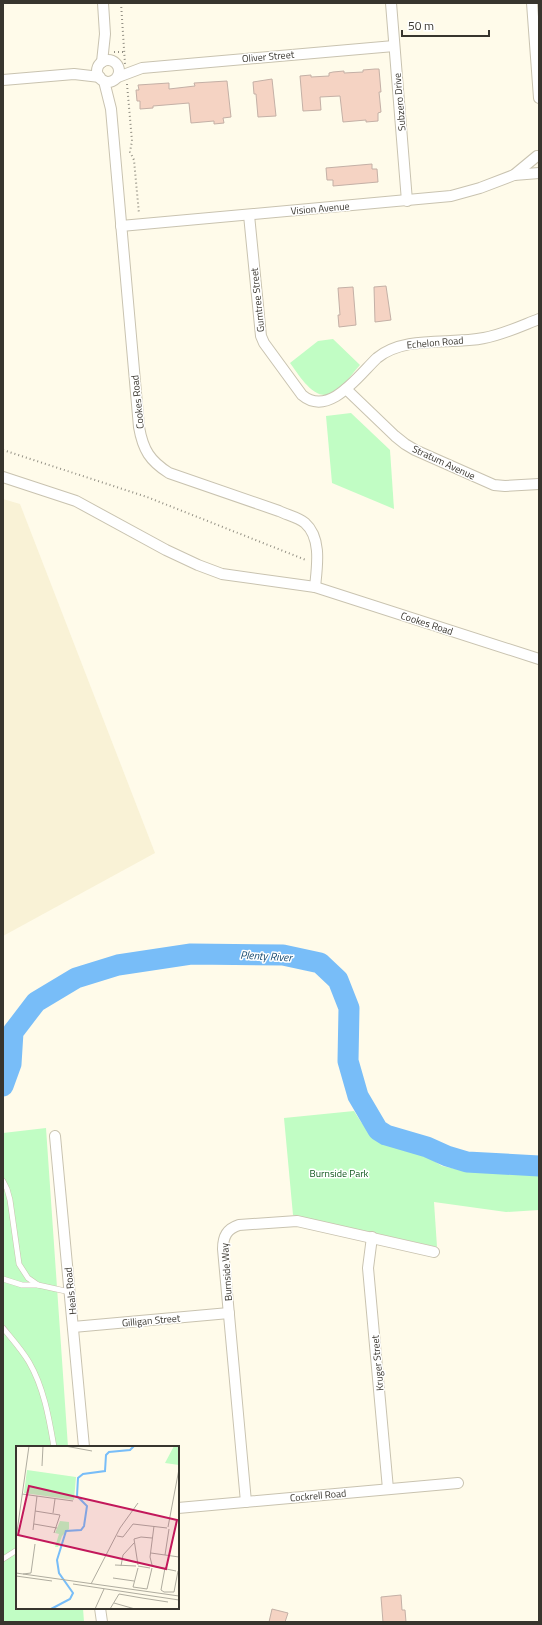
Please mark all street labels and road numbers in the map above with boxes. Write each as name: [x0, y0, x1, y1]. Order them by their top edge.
street label: Oliver Street: [241, 47, 295, 66]
street label: Subzero Drive: [389, 72, 410, 132]
street label: Vision Avenue: [290, 198, 350, 219]
street label: Gumtree Street: [247, 266, 268, 333]
street label: Echelon Road: [406, 333, 464, 352]
street label: Cookes Road: [127, 374, 148, 430]
street label: Stratum Avenue: [410, 441, 478, 484]
street label: Cookes Road: [399, 608, 455, 639]
street label: Burnside Way: [217, 1242, 236, 1302]
street label: Heals Road: [61, 1267, 80, 1315]
street label: Gilligan Street: [121, 1310, 181, 1331]
street label: Kruger Street: [368, 1334, 387, 1392]
street label: Cockrell Road: [289, 1486, 347, 1505]

